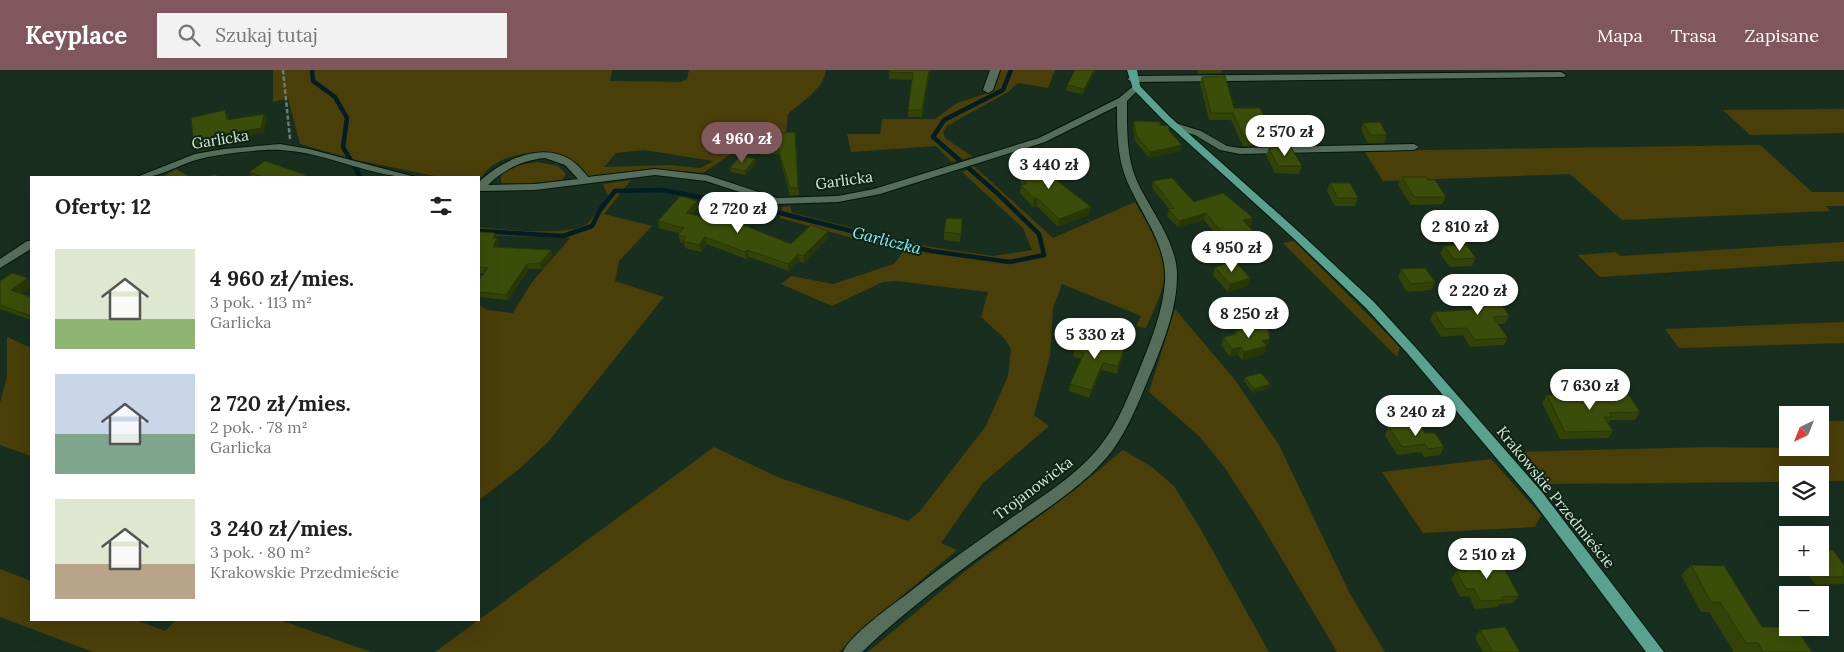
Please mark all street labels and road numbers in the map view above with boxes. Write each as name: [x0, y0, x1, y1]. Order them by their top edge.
street label: Garlicka: [190, 125, 250, 153]
street label: Garlicka: [814, 167, 874, 193]
street label: Krakowskie Przedmieście: [1493, 422, 1619, 572]
street label: Trojanowicka: [990, 452, 1076, 524]

